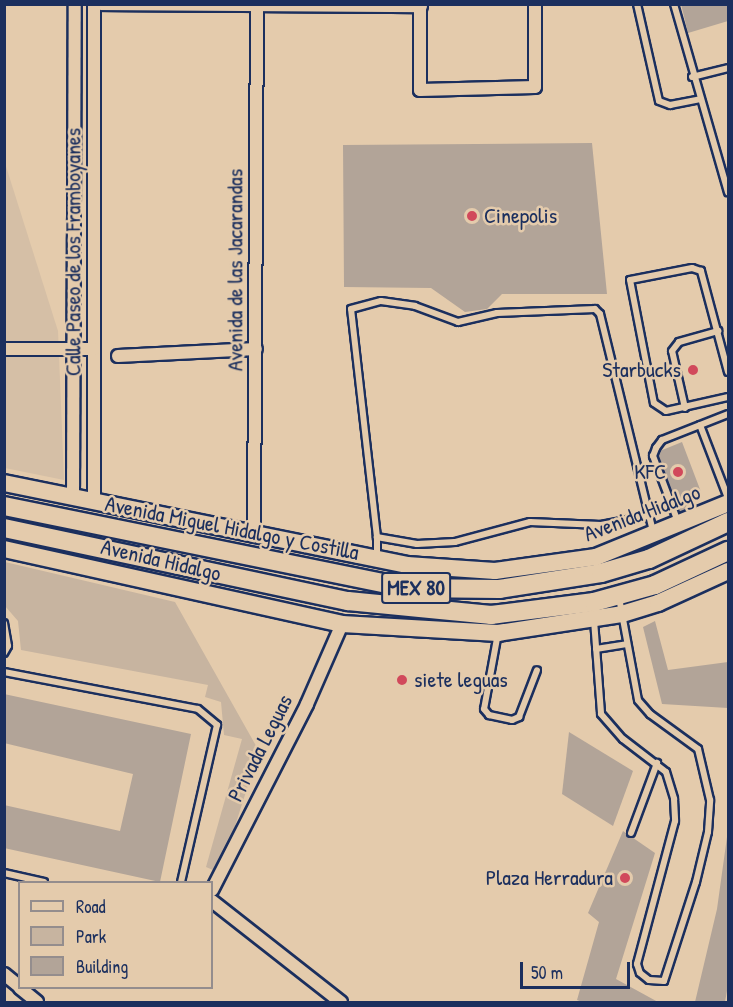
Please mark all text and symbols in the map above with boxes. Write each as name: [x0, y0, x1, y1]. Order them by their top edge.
street label: Calle Paseo de los Framboyanes: [60, 128, 86, 376]
street label: Avenida de las Jacarandas: [222, 169, 248, 371]
place label: Cinepolis: [484, 203, 557, 229]
marker: Cinepolis: [465, 209, 479, 223]
place label: Starbucks: [602, 357, 681, 383]
marker: Starbucks: [686, 363, 700, 377]
place label: KFC: [634, 459, 666, 485]
marker: KFC: [671, 465, 685, 479]
street label: Avenida Hidalgo: [580, 479, 704, 547]
street label: Avenida Miguel Hidalgo y Costilla: [103, 490, 361, 566]
street label: Avenida Hidalgo: [98, 533, 224, 587]
road number: MEX 80: [380, 570, 452, 606]
place label: siete leguas: [414, 667, 508, 693]
marker: siete leguas: [395, 673, 409, 687]
street label: Privada Leguas: [222, 690, 298, 806]
place label: Plaza Herradura: [486, 865, 613, 891]
marker: Plaza Herradura: [618, 871, 632, 885]
legend: [18, 881, 213, 989]
text: Road: [76, 894, 106, 919]
text: Park: [76, 924, 106, 949]
scale bar: [523, 950, 632, 988]
text: Building: [76, 954, 128, 979]
text: 50 m: [531, 960, 563, 985]

